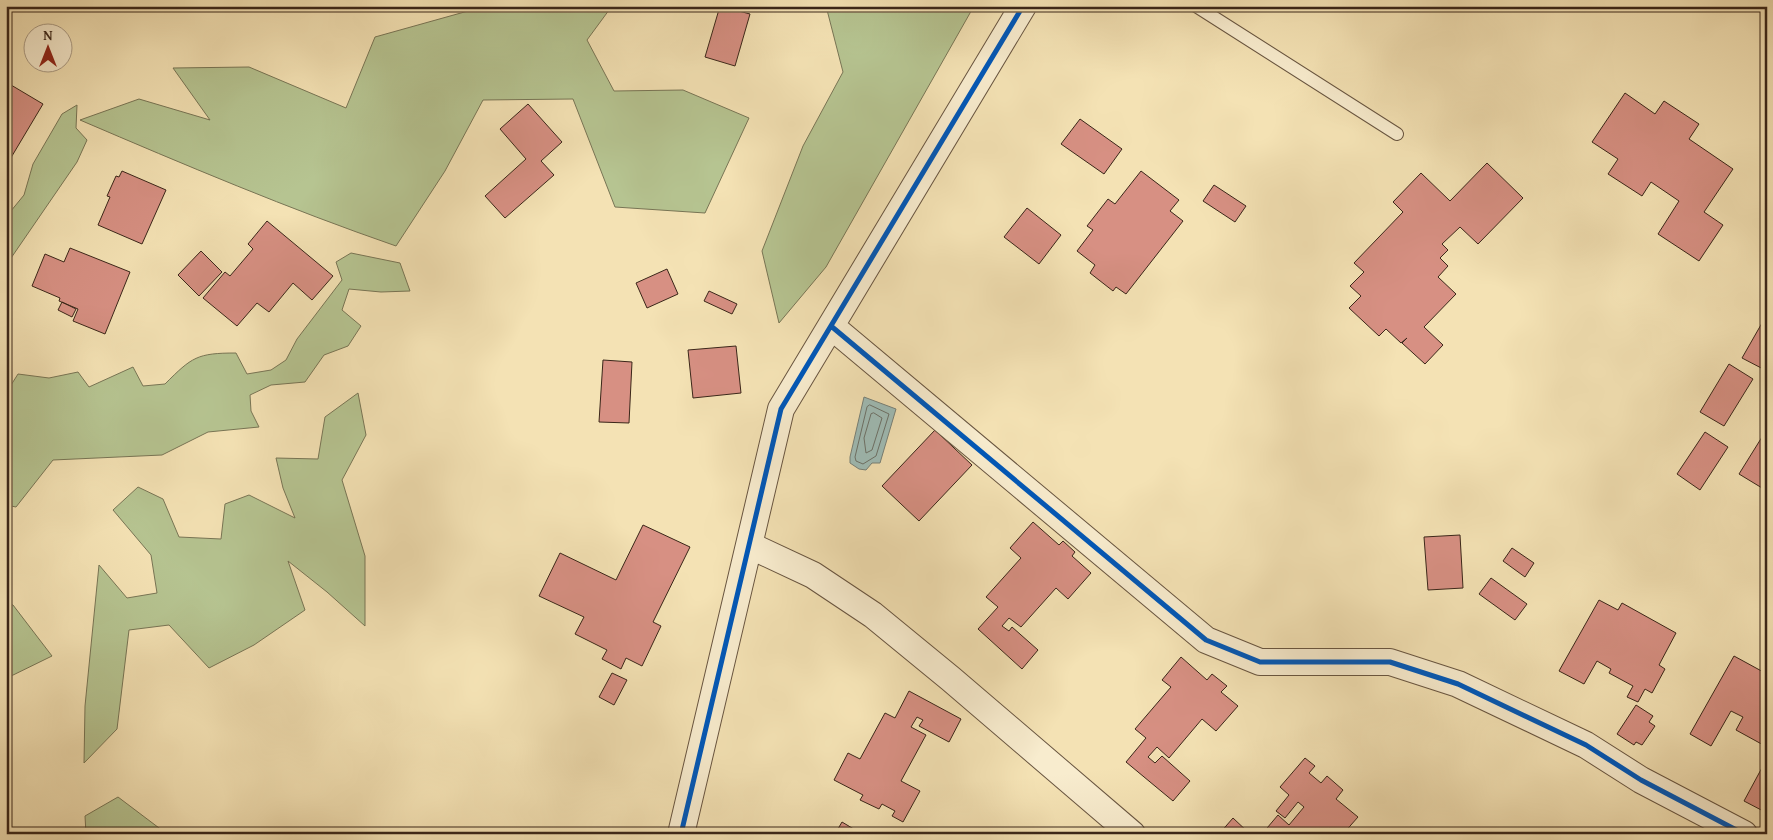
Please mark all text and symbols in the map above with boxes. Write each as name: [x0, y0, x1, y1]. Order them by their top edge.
north arrow: [22, 22, 72, 72]
text: N: [43, 25, 53, 45]

